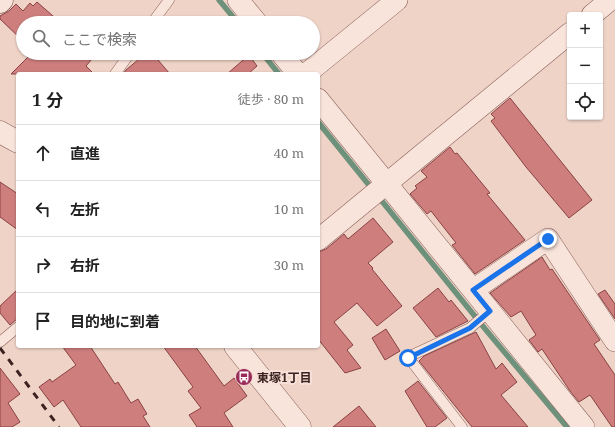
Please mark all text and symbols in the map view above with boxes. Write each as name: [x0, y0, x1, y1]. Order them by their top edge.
map controls: [567, 12, 603, 120]
button: +: [567, 12, 603, 48]
search box: [16, 16, 320, 60]
icon: search: [30, 27, 52, 49]
text: ここで検索: [62, 29, 137, 49]
button: −: [567, 48, 603, 84]
button: locate: [567, 84, 603, 120]
text: 1 分: [32, 88, 63, 111]
text: 徒歩 · 80 m: [238, 90, 304, 108]
icon: ahead: [32, 142, 54, 164]
text: 直進: [70, 143, 100, 163]
text: 40 m: [274, 144, 304, 162]
icon: left: [32, 198, 54, 220]
text: 左折: [70, 199, 100, 219]
text: 10 m: [274, 200, 304, 218]
route end: [539, 230, 557, 248]
icon: right: [32, 254, 54, 276]
text: 右折: [70, 255, 100, 275]
text: 30 m: [274, 256, 304, 274]
icon: arrive: [32, 310, 54, 332]
text: 目的地に到着: [70, 311, 160, 331]
route start: [399, 349, 417, 367]
bus stop icon: 東塚1丁目: [234, 367, 254, 387]
place label: 東塚1丁目: [257, 369, 312, 386]

